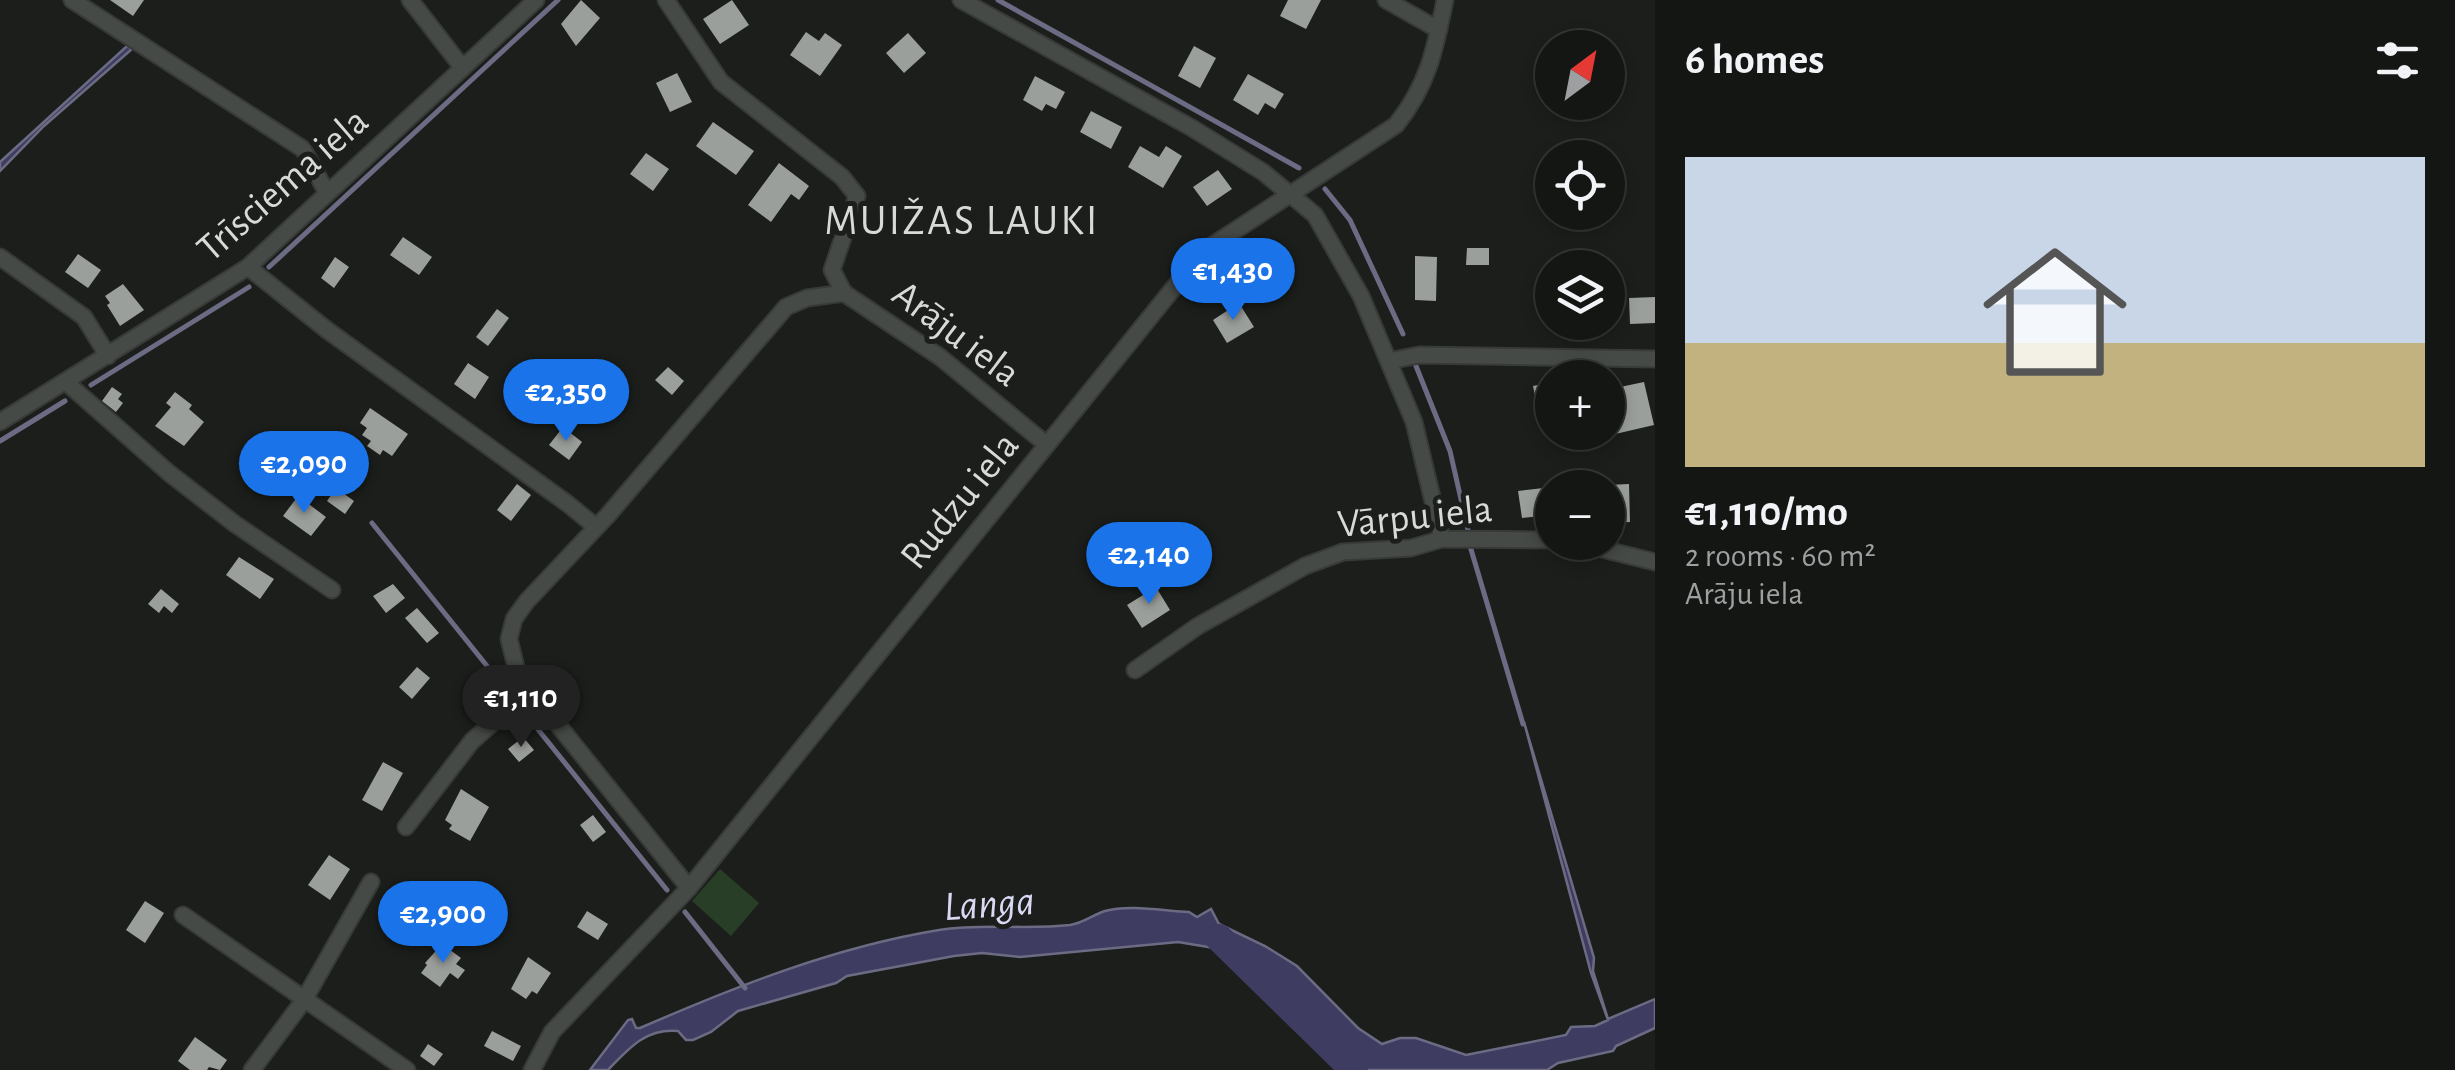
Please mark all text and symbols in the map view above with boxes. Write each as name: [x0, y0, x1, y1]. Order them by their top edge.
north arrow: [1535, 30, 1625, 120]
map controls: [1535, 30, 1625, 560]
icon: filters: [2370, 33, 2425, 88]
text: 6 homes: [1685, 39, 1824, 81]
street label: Trīsciema iela: [190, 101, 376, 269]
button: locate: [1535, 140, 1625, 230]
district label: MUIŽAS LAUKI: [824, 197, 1100, 242]
icon: home: [1965, 222, 2145, 402]
pin: €1,430: [1152, 238, 1314, 323]
button: layers: [1535, 250, 1625, 340]
text: €1,430: [1193, 254, 1273, 286]
street label: Arāju iela: [885, 274, 1027, 394]
pin: €2,350: [485, 359, 647, 444]
button: +: [1535, 360, 1625, 450]
text: €2,350: [525, 375, 607, 407]
street label: Rudzu iela: [893, 425, 1027, 577]
pin: €2,090: [223, 431, 385, 516]
text: €2,090: [261, 447, 347, 479]
button: −: [1535, 470, 1625, 560]
street label: Vārpu iela: [1336, 489, 1494, 545]
text: €1,110/mo: [1685, 491, 1848, 533]
pin: €2,140: [1068, 522, 1230, 607]
text: €2,140: [1108, 538, 1190, 570]
text: 2 rooms · 60 m²: [1685, 540, 1876, 572]
text: Arāju iela: [1685, 578, 1803, 610]
pin: €1,110: [440, 665, 602, 750]
text: €1,110: [484, 681, 558, 713]
water label: Langa: [942, 880, 1036, 928]
pin: €2,900: [362, 881, 524, 966]
text: €2,900: [400, 897, 486, 929]

